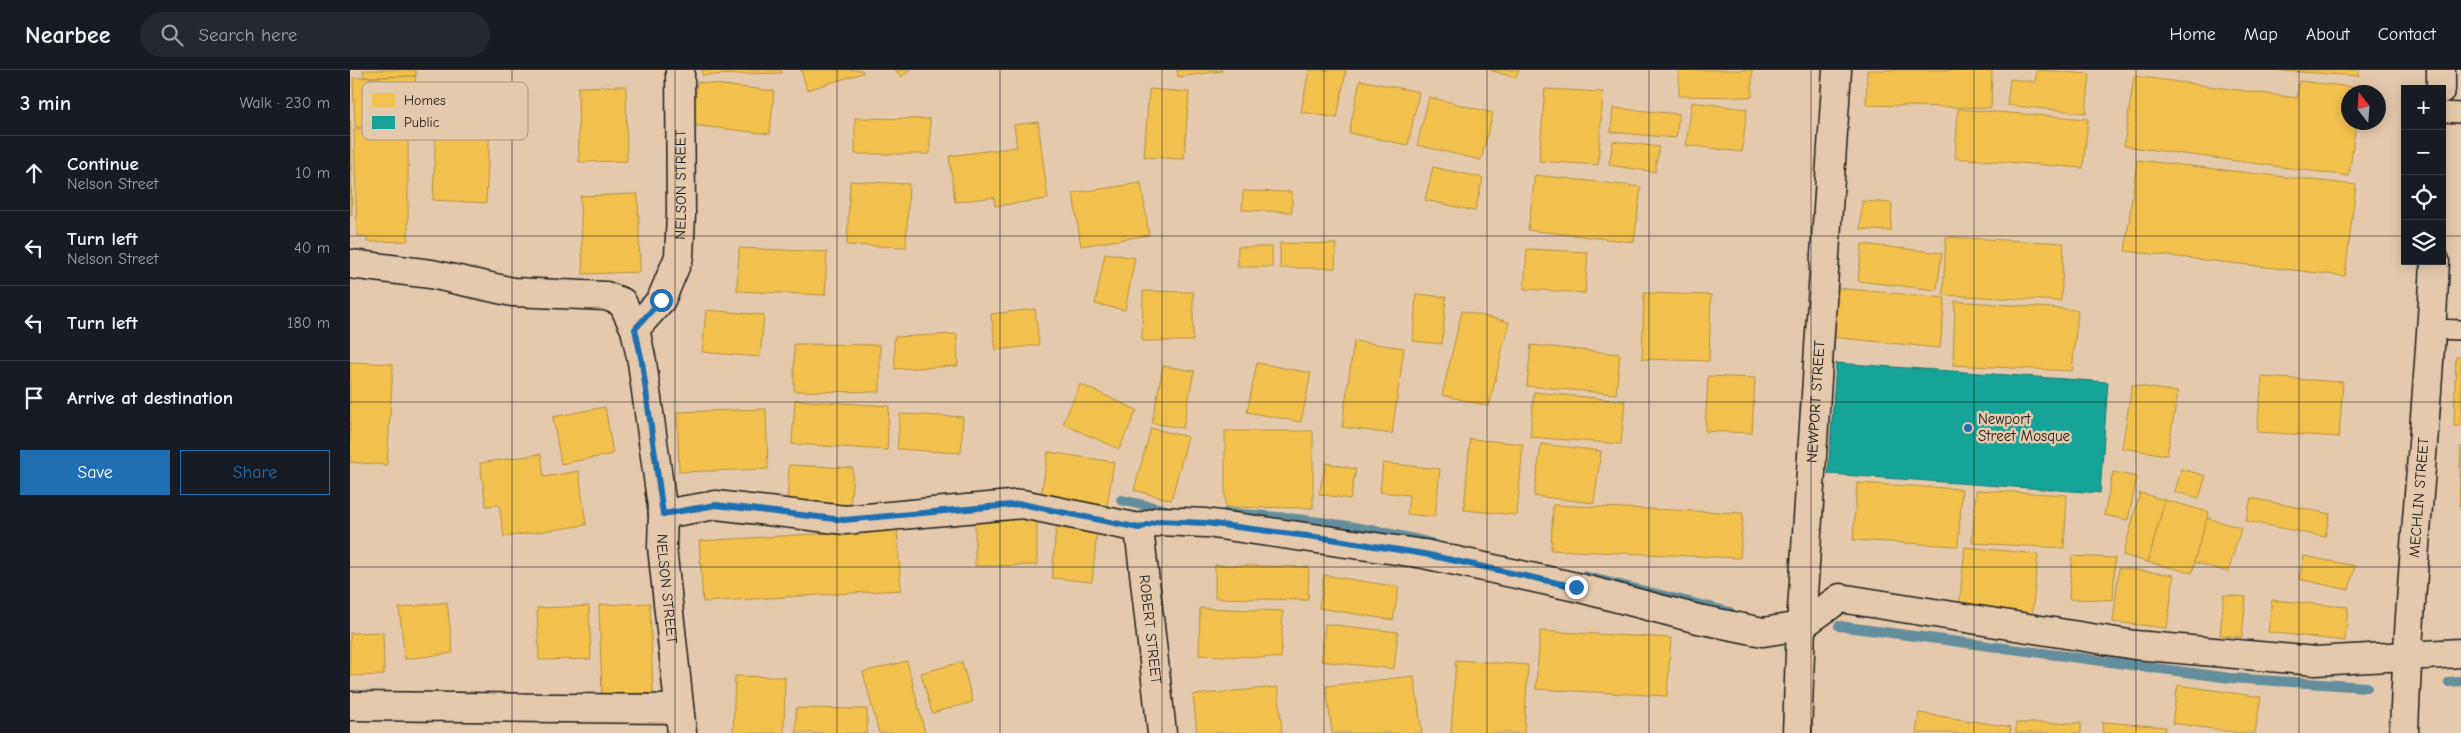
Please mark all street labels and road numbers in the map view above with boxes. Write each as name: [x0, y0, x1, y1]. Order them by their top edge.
street label: NELSON STREET: [671, 129, 690, 240]
street label: NEWPORT STREET: [1803, 340, 1828, 463]
street label: MECHLIN STREET: [2405, 436, 2432, 558]
street label: NELSON STREET: [653, 534, 681, 645]
street label: ROBERT STREET: [1135, 574, 1165, 685]

